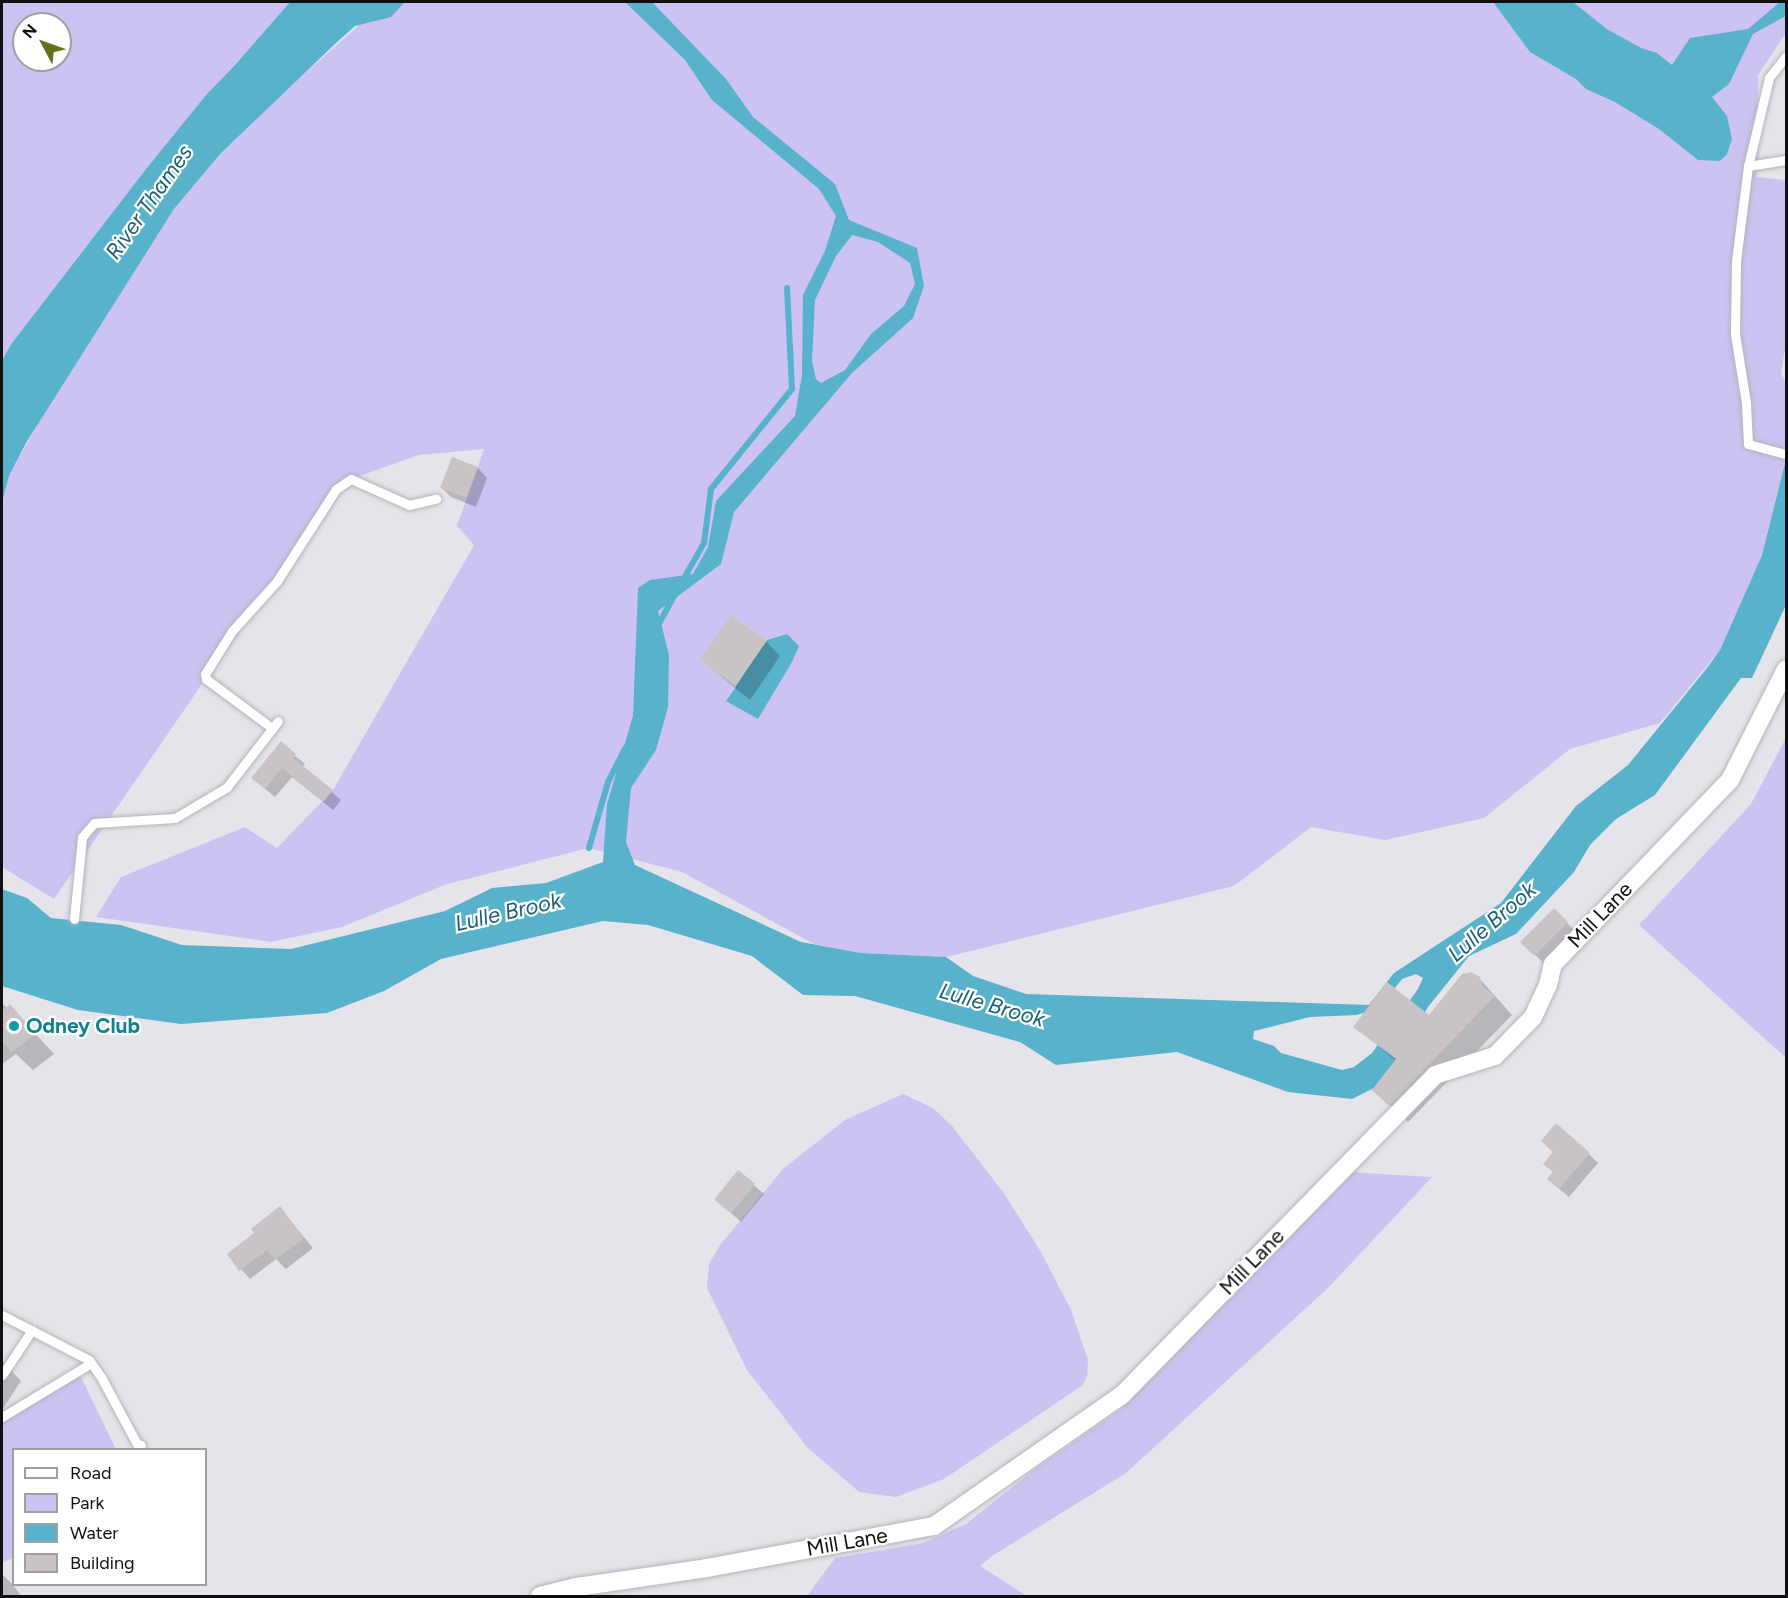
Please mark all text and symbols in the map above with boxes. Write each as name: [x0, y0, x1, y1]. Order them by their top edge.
north arrow: [12, 12, 72, 72]
text: N: [18, 20, 41, 42]
water label: River Thames: [100, 140, 198, 264]
water label: Lulle Brook: [1443, 877, 1541, 967]
street label: Mill Lane: [1562, 877, 1638, 953]
water label: Lulle Brook: [452, 887, 564, 937]
water label: Lulle Brook: [936, 977, 1048, 1033]
place label: Odney Club: [26, 1013, 140, 1039]
marker: Odney Club: [7, 1019, 21, 1033]
street label: Mill Lane: [1214, 1224, 1290, 1300]
legend: [12, 1448, 207, 1586]
text: Road: [70, 1462, 111, 1484]
text: Park: [70, 1492, 104, 1514]
text: Water: [70, 1522, 118, 1544]
street label: Mill Lane: [804, 1522, 890, 1562]
text: Building: [70, 1552, 135, 1574]

